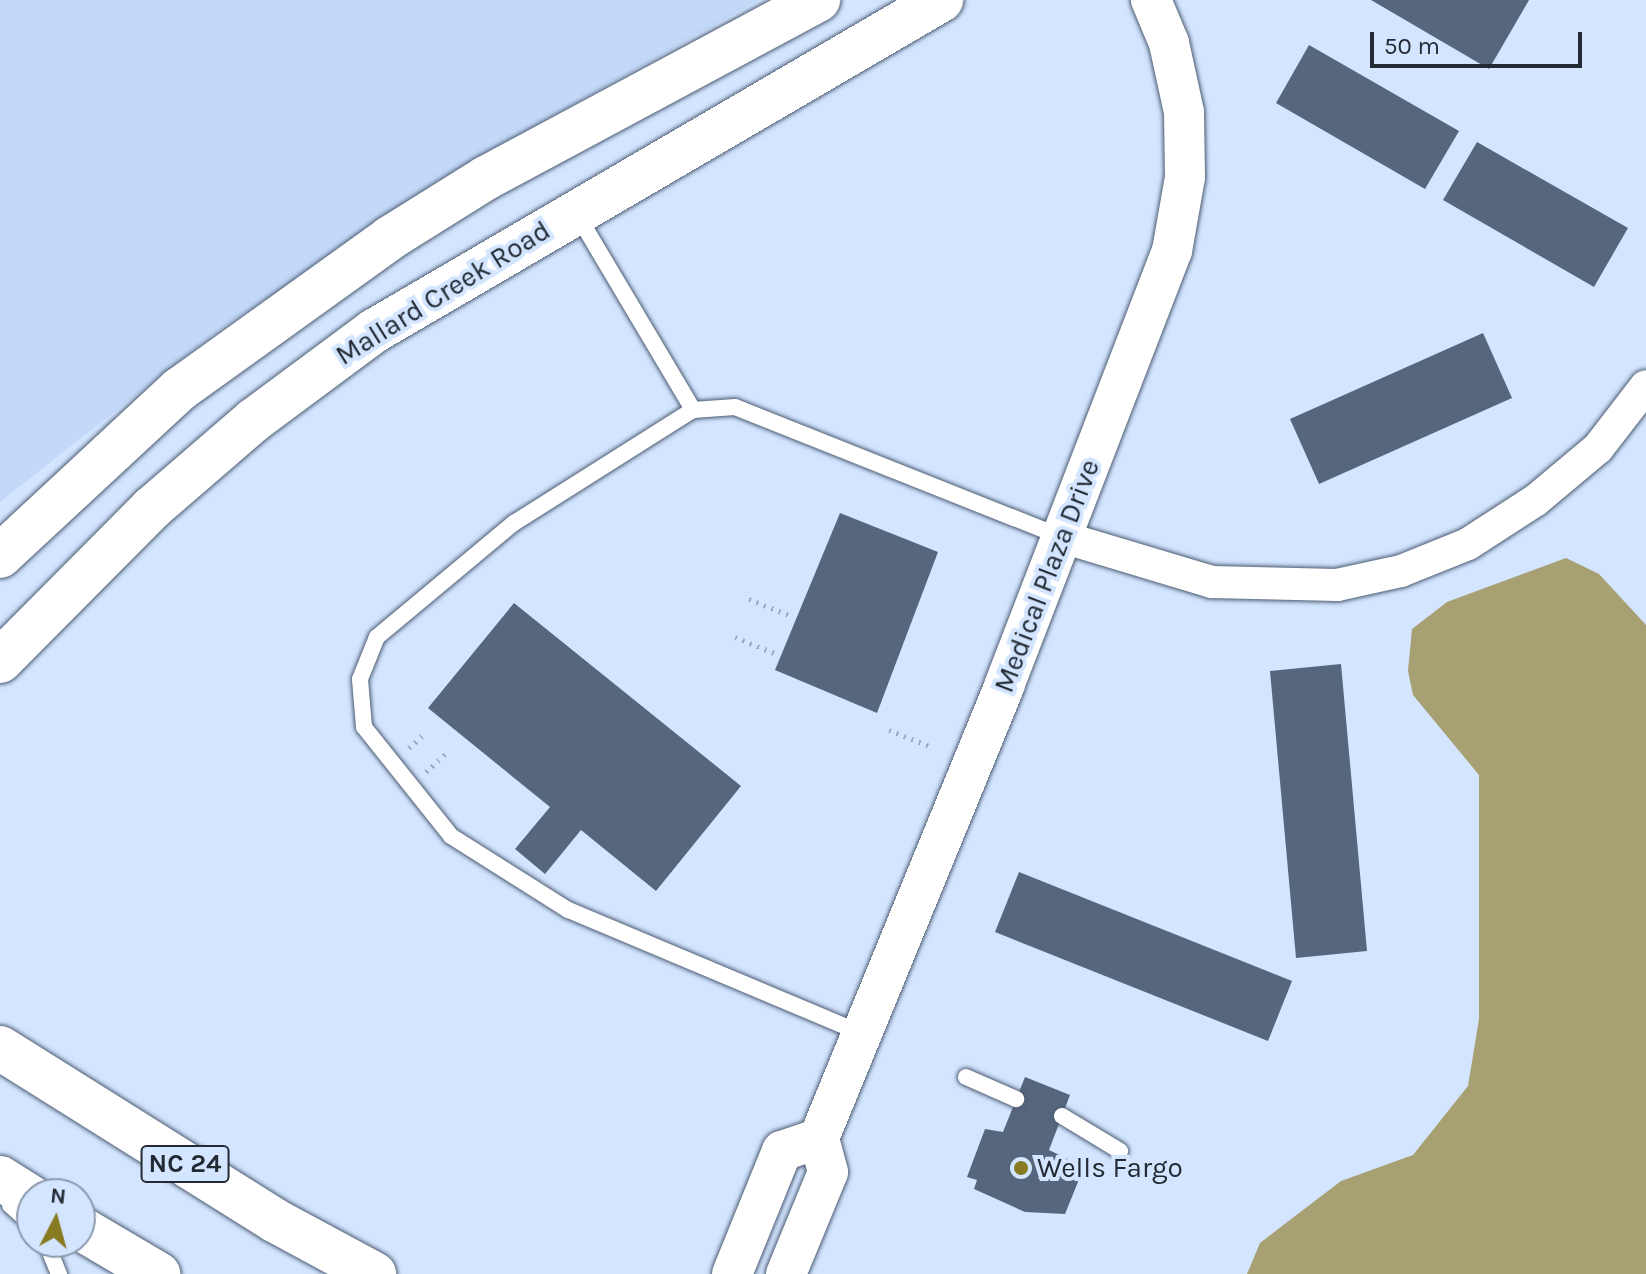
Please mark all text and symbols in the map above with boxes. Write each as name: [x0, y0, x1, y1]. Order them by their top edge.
scale bar: [1374, 16, 1586, 66]
text: 50 m: [1384, 32, 1440, 60]
street label: Mallard Creek Road: [330, 213, 556, 373]
street label: Medical Plaza Drive: [987, 455, 1107, 697]
road number: NC 24: [139, 1142, 231, 1186]
place label: Wells Fargo: [1037, 1151, 1183, 1185]
marker: Wells Fargo: [1012, 1159, 1030, 1177]
north arrow: [16, 1178, 96, 1258]
text: N: [49, 1182, 68, 1210]

